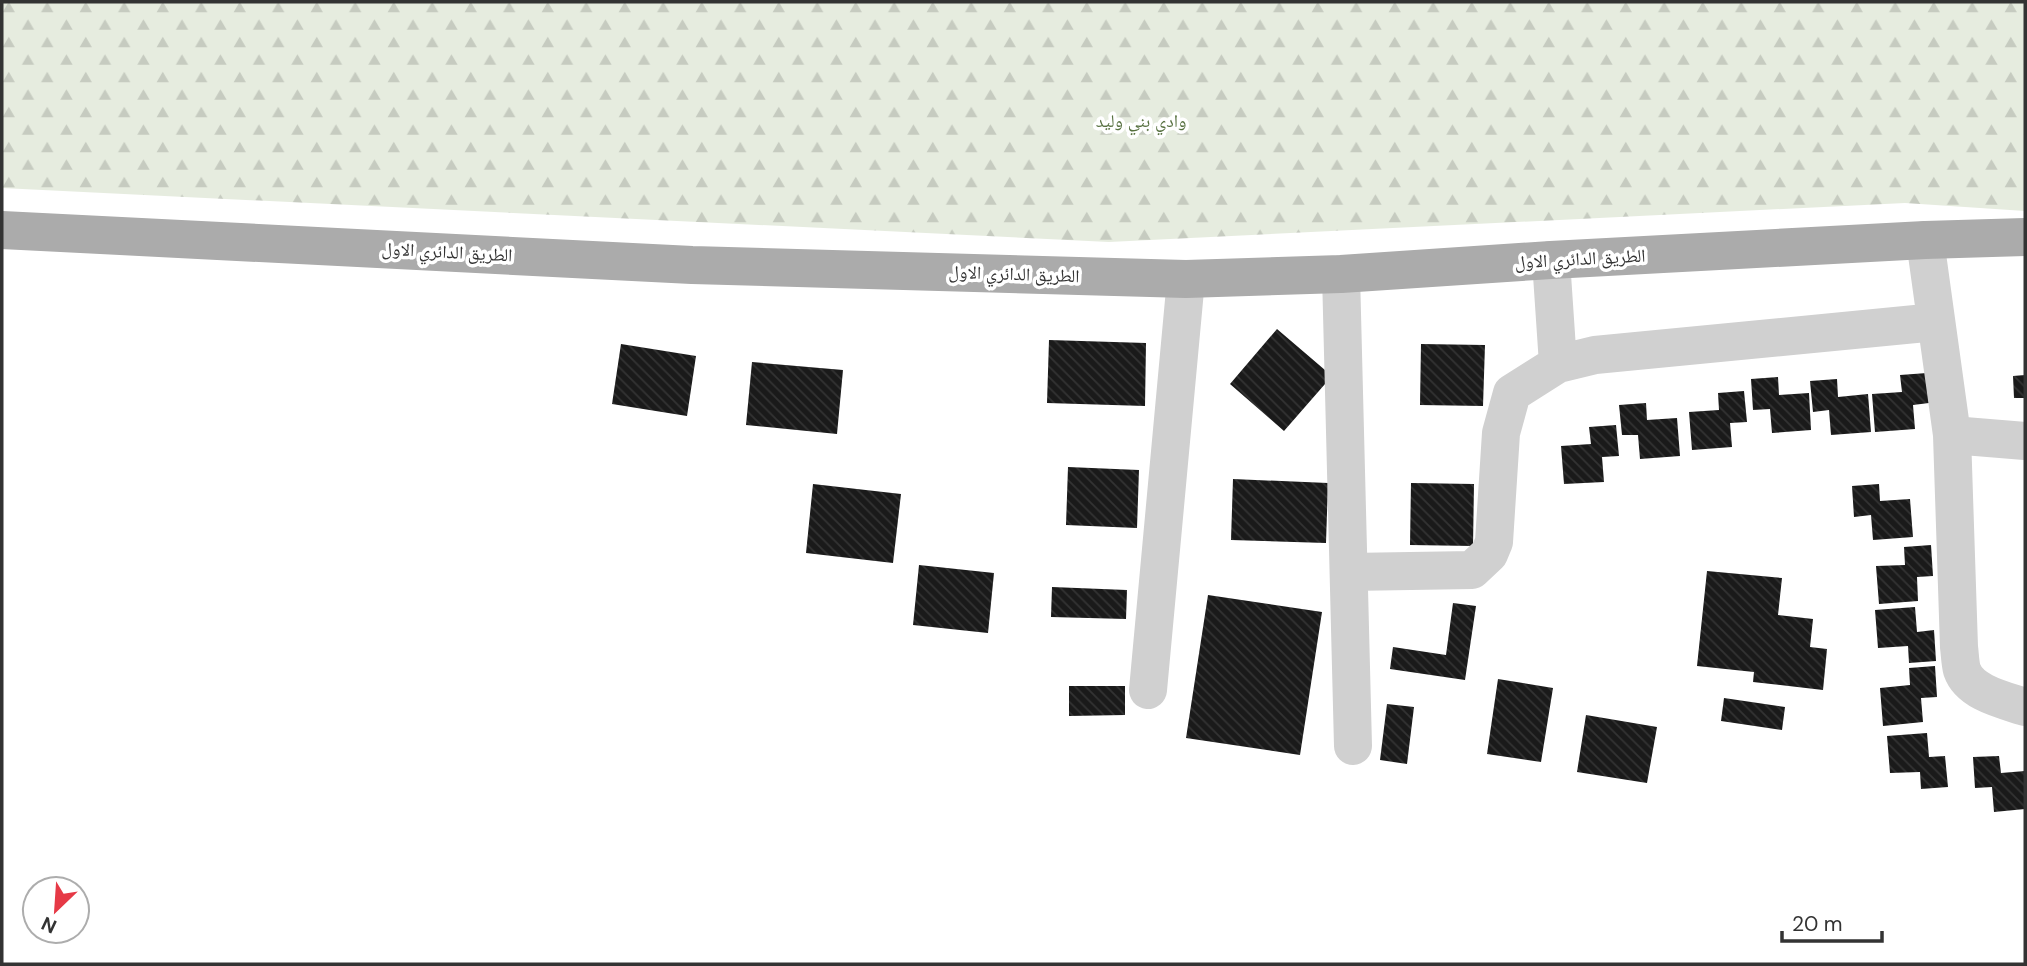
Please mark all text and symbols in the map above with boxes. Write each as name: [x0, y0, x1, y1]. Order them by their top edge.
park label: وادي بني وليد: [1096, 109, 1186, 136]
street label: الطريق الدائري الاول: [381, 237, 513, 270]
street label: الطريق الدائري الاول: [1514, 244, 1646, 277]
street label: الطريق الدائري الاول: [948, 260, 1080, 291]
north arrow: [21, 875, 91, 945]
scale bar: [1782, 900, 1882, 944]
text: 20 m: [1792, 910, 1843, 938]
text: N: [37, 911, 61, 939]

